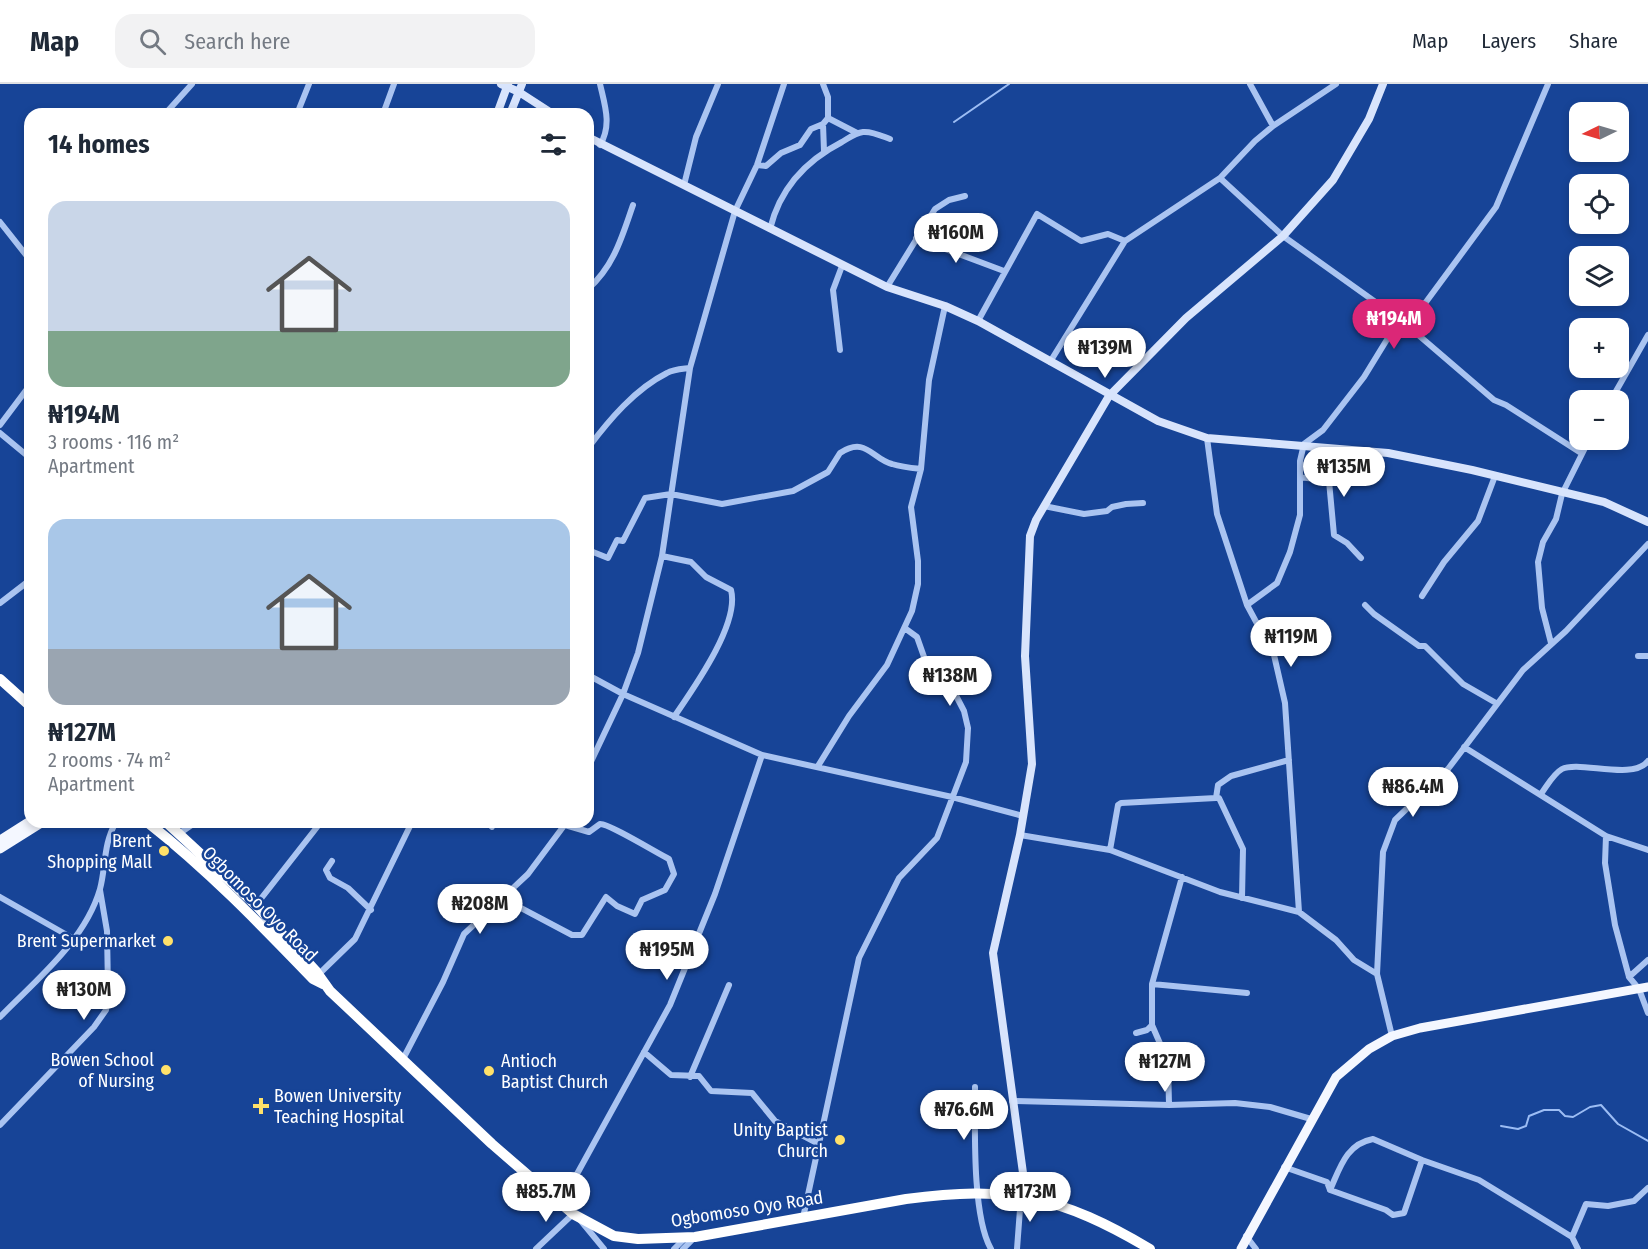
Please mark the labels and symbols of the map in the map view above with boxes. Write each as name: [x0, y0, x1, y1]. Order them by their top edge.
north arrow: [1569, 102, 1629, 162]
pin: ₦160M: [914, 213, 998, 264]
pin: ₦194M: [1352, 299, 1436, 350]
pin: ₦139M: [1063, 328, 1147, 379]
pin: ₦135M: [1302, 447, 1386, 498]
pin: ₦119M: [1249, 617, 1333, 668]
pin: ₦138M: [908, 656, 992, 707]
pin: ₦86.4M: [1364, 767, 1462, 818]
place label: Brent Shopping Mall: [47, 830, 152, 873]
street label: Ogbomoso Oyo Road: [198, 842, 322, 966]
marker: Brent Shopping Mall: [157, 844, 171, 858]
pin: ₦208M: [438, 884, 522, 935]
place label: Brent Supermarket: [17, 930, 156, 952]
pin: ₦195M: [625, 930, 709, 981]
marker: Brent Supermarket: [161, 934, 175, 948]
pin: ₦130M: [42, 970, 126, 1021]
pin: ₦127M: [1123, 1042, 1207, 1093]
place label: Bowen School of Nursing: [50, 1049, 155, 1092]
place label: Antioch Baptist Church: [501, 1050, 608, 1093]
marker: Bowen School of Nursing: [159, 1063, 173, 1077]
marker: Antioch Baptist Church: [482, 1064, 496, 1078]
place label: Bowen University Teaching Hospital: [274, 1085, 404, 1128]
pin: ₦76.6M: [915, 1090, 1013, 1141]
marker: Bowen University Teaching Hospital: [252, 1097, 270, 1115]
place label: Unity Baptist Church: [733, 1119, 828, 1162]
marker: Unity Baptist Church: [833, 1133, 847, 1147]
pin: ₦85.7M: [497, 1172, 595, 1223]
pin: ₦173M: [988, 1172, 1072, 1223]
street label: Ogbomoso Oyo Road: [669, 1186, 825, 1232]

